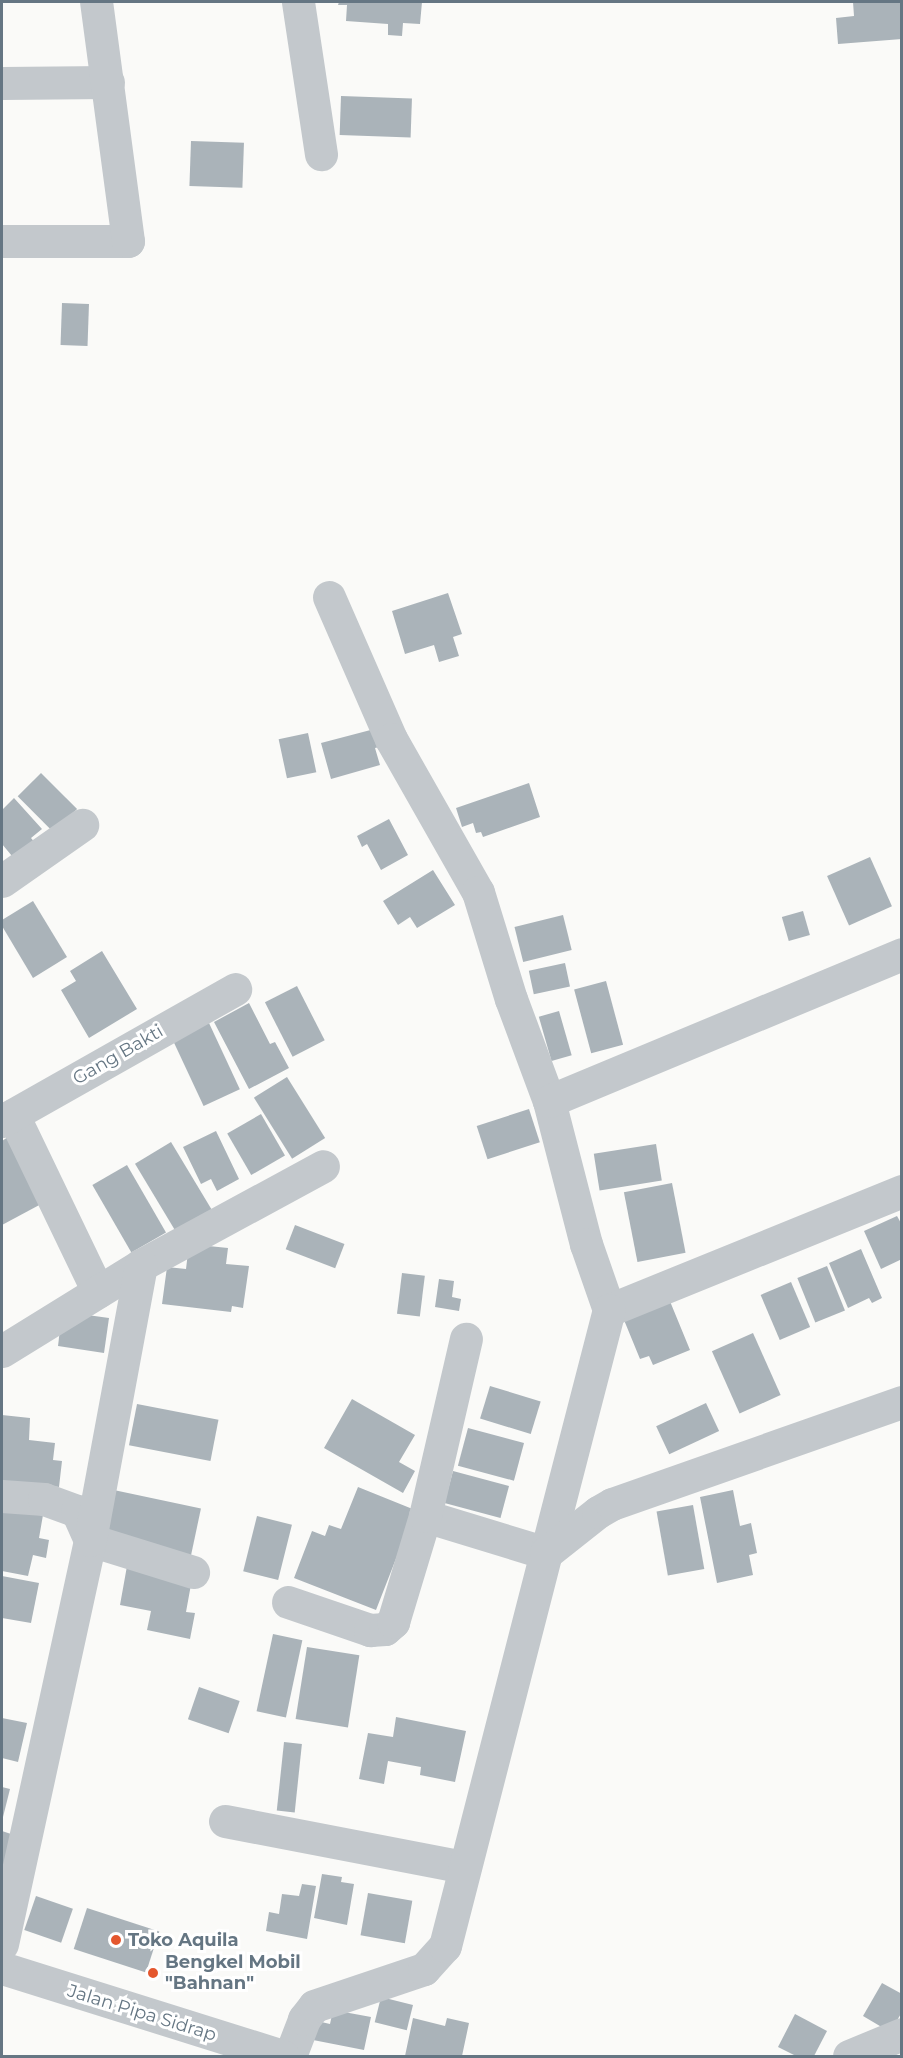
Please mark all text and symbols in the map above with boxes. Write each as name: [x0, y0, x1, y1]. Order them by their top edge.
street label: Gang Bakti: [69, 1020, 167, 1090]
place label: Toko Aquila: [128, 1929, 239, 1951]
marker: Toko Aquila: [109, 1933, 123, 1947]
place label: Bengkel Mobil "Bahnan": [165, 1952, 301, 1994]
marker: Bengkel Mobil "Bahnan": [146, 1966, 160, 1980]
street label: Jalan Pipa Sidrap: [65, 1980, 219, 2046]

